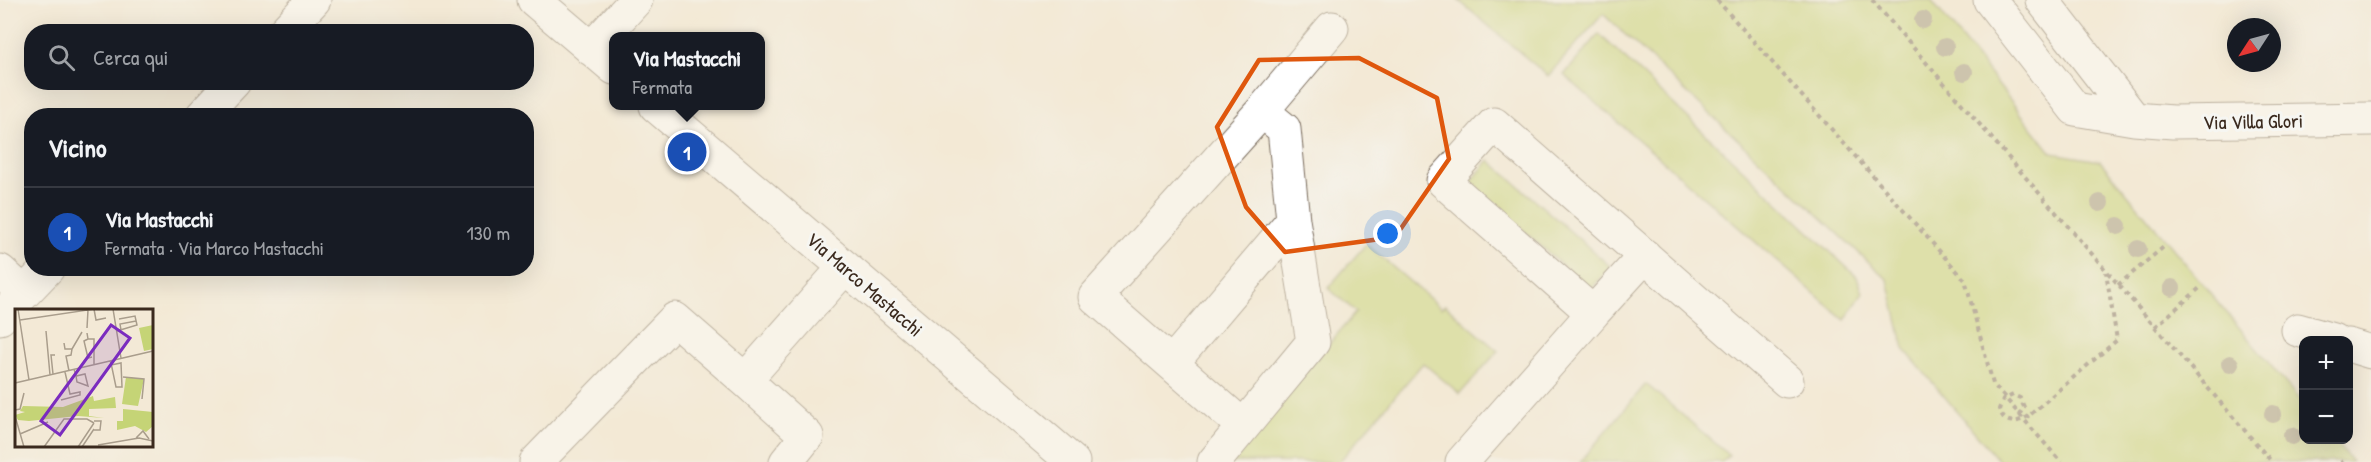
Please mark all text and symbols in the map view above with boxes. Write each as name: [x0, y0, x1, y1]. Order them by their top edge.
north arrow: [2227, 18, 2281, 72]
search box: [24, 24, 534, 90]
popup: [609, 32, 765, 110]
icon: search: [45, 41, 78, 74]
text: Cerca qui: [93, 42, 168, 72]
text: Via Mastacchi: [633, 43, 741, 73]
text: Fermata: [633, 73, 692, 100]
street label: Via Villa Glori: [2203, 107, 2303, 135]
text: Vicino: [48, 130, 107, 165]
pin: 1: [668, 130, 706, 174]
text: Via Mastacchi: [105, 204, 214, 234]
text: 1: [64, 219, 71, 246]
text: 130 m: [467, 219, 510, 246]
your location: [1373, 219, 1402, 248]
street label: Via Marco Mastacchi: [801, 226, 929, 342]
text: Fermata · Via Marco Mastacchi: [105, 234, 324, 261]
inset map: [15, 309, 153, 447]
map controls: [2299, 336, 2353, 444]
button: +: [2299, 336, 2353, 390]
button: −: [2299, 390, 2353, 444]

